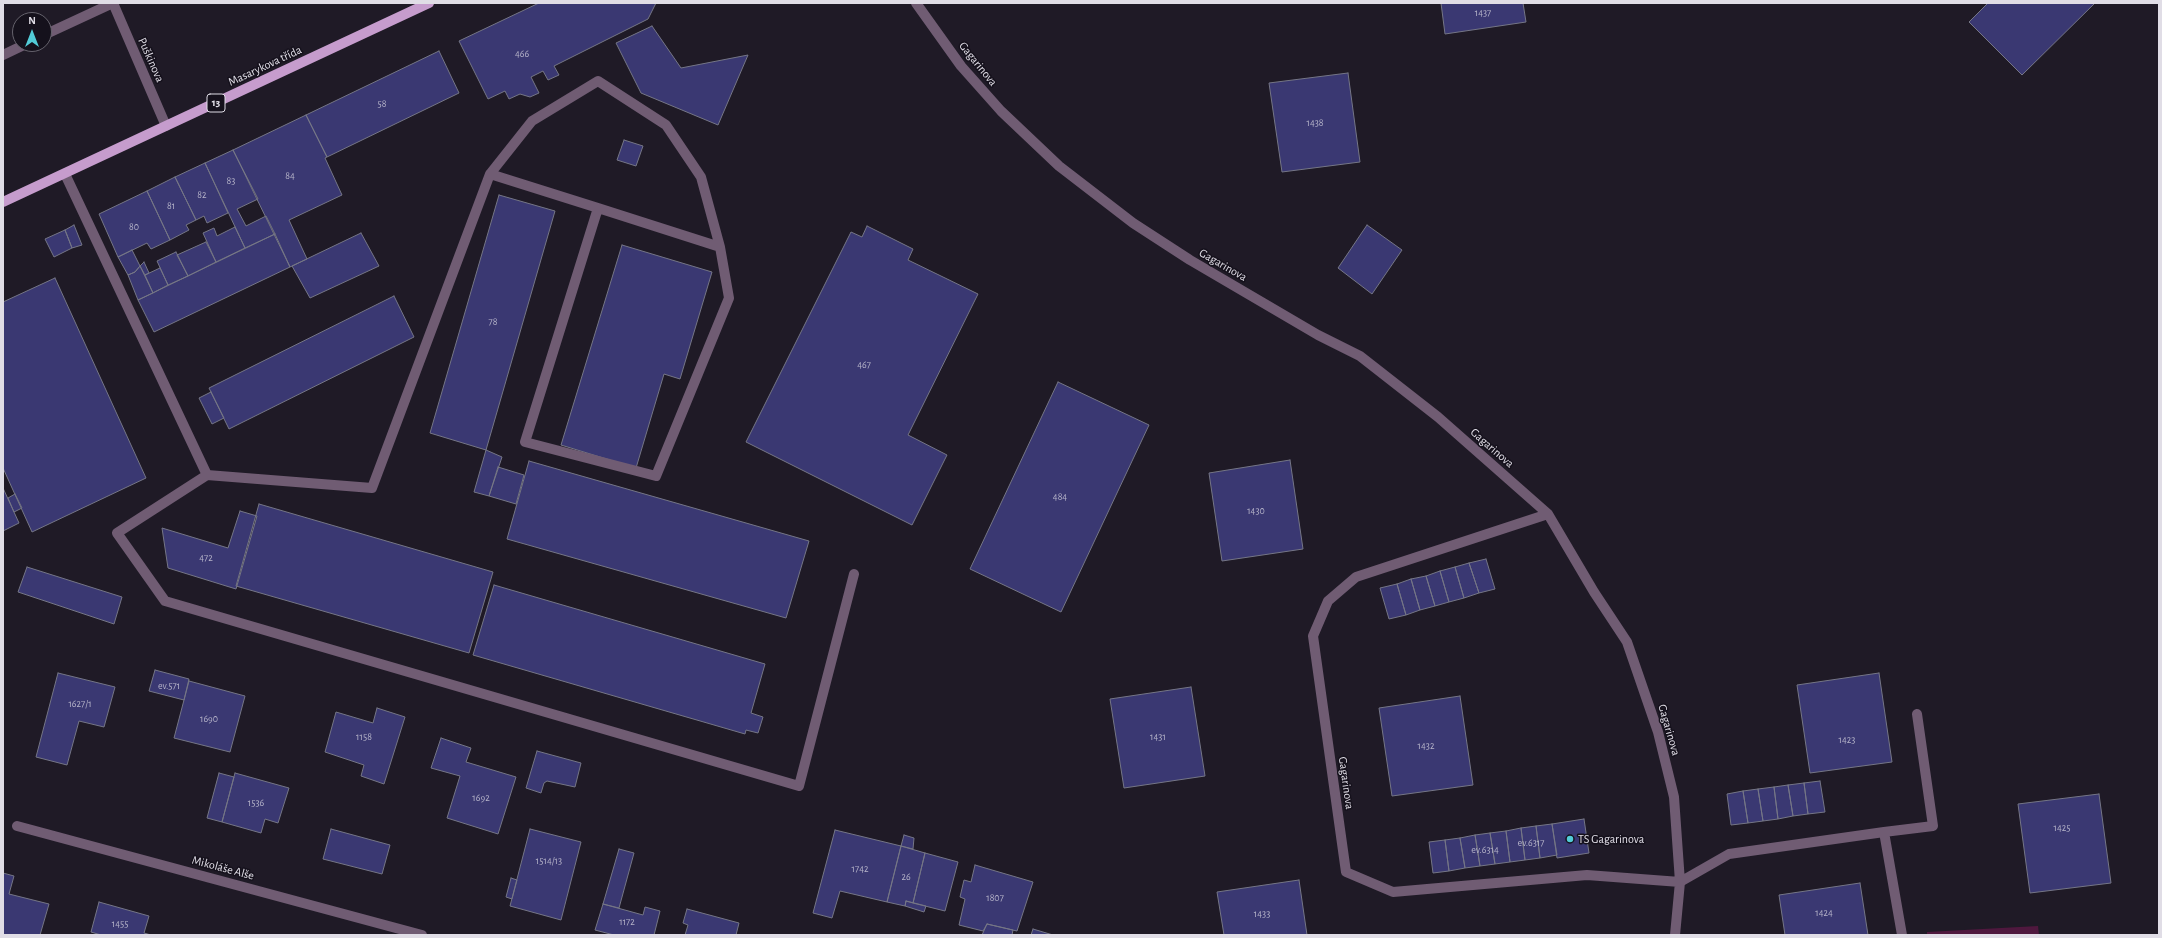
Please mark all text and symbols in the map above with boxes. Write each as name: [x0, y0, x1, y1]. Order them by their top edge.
house number: 1437: [1475, 7, 1491, 19]
north arrow: [12, 12, 52, 52]
text: N: [28, 15, 36, 26]
street label: Puškinova: [135, 35, 167, 85]
street label: Gagarinova: [956, 39, 1000, 89]
street label: Masarykova třída: [226, 43, 304, 89]
house number: 466: [515, 48, 529, 60]
road number: 13: [207, 94, 225, 112]
house number: 58: [378, 98, 386, 110]
house number: 1438: [1306, 117, 1324, 129]
house number: 84: [285, 170, 295, 182]
house number: 83: [227, 175, 235, 187]
house number: 82: [197, 189, 207, 201]
house number: 81: [167, 200, 175, 212]
house number: 80: [129, 221, 139, 233]
street label: Gagarinova: [1197, 246, 1249, 284]
house number: 78: [489, 316, 497, 328]
house number: 467: [857, 359, 871, 371]
street label: Gagarinova: [1467, 425, 1517, 471]
house number: 484: [1053, 491, 1067, 503]
house number: 1430: [1247, 505, 1265, 517]
house number: 472: [199, 552, 213, 564]
house number: ev.571: [158, 680, 180, 692]
house number: 1627/1: [68, 698, 92, 710]
street label: Gagarinova: [1655, 703, 1683, 757]
house number: 1690: [200, 713, 218, 725]
house number: 1158: [356, 731, 372, 743]
house number: 1431: [1150, 731, 1166, 743]
house number: 1423: [1839, 734, 1855, 746]
house number: 1432: [1418, 740, 1434, 752]
street label: Gagarinova: [1335, 756, 1357, 810]
house number: 1692: [472, 792, 490, 804]
house number: 1536: [248, 797, 264, 809]
house number: 1425: [2054, 822, 2070, 834]
place label: TS Gagarinova: [1578, 832, 1644, 846]
marker: TS Gagarinova: [1565, 834, 1575, 844]
house number: ev.6317: [1518, 837, 1544, 849]
house number: ev.6314: [1471, 844, 1499, 856]
street label: Mikoláše Alše: [190, 853, 256, 883]
house number: 1514/13: [536, 855, 562, 867]
house number: 1742: [852, 863, 868, 875]
house number: 26: [901, 871, 911, 883]
house number: 1807: [986, 892, 1004, 904]
house number: 1424: [1815, 907, 1833, 919]
house number: 1433: [1254, 908, 1270, 920]
house number: 1172: [619, 916, 635, 928]
house number: 1455: [112, 918, 128, 930]

